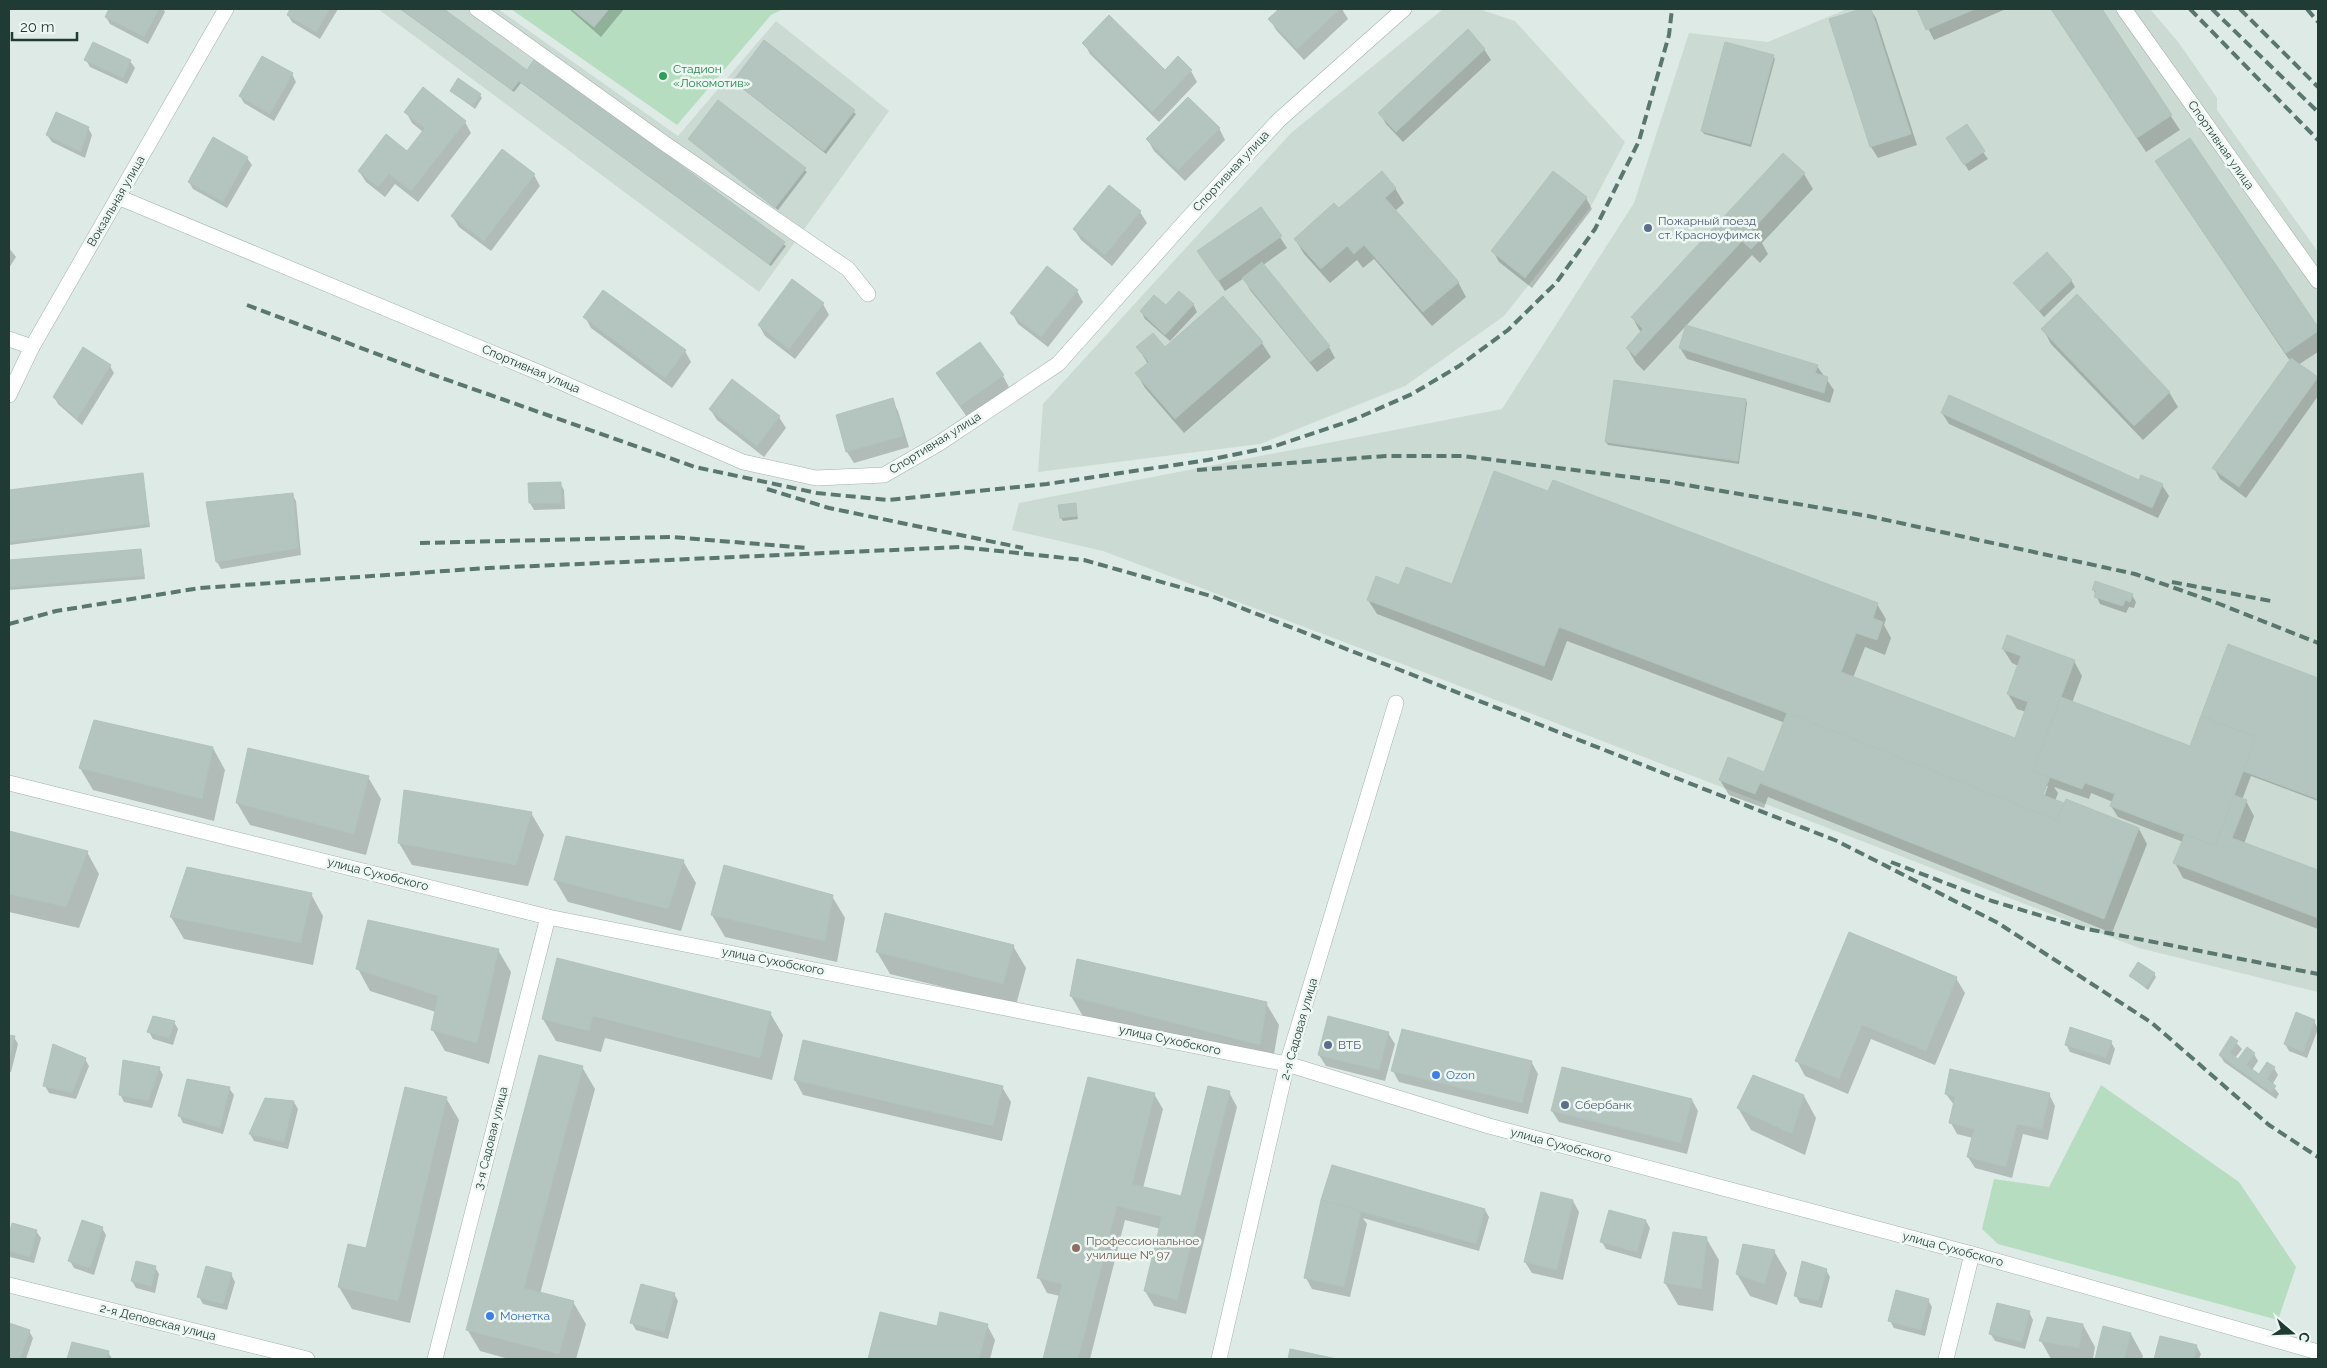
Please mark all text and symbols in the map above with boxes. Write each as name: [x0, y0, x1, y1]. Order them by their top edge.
scale bar: [12, 10, 78, 42]
text: 20 m: [20, 18, 55, 36]
place label: Стадион «Локомотив»: [673, 62, 751, 90]
marker: Стадион «Локомотив»: [657, 70, 669, 82]
street label: Спортивная улица: [2185, 98, 2257, 192]
street label: Спортивная улица: [1190, 128, 1272, 214]
street label: Вокзальная улица: [84, 153, 148, 249]
place label: Пожарный поезд ст. Красноуфимск: [1658, 214, 1760, 242]
marker: Пожарный поезд ст. Красноуфимск: [1642, 222, 1654, 234]
street label: Спортивная улица: [480, 342, 582, 396]
street label: Спортивная улица: [887, 409, 983, 477]
street label: улица Сухобского: [326, 855, 430, 893]
street label: улица Сухобского: [721, 944, 825, 978]
street label: 2-я Садовая улица: [1278, 976, 1320, 1082]
street label: улица Сухобского: [1118, 1022, 1222, 1058]
place label: ВТБ: [1338, 1038, 1361, 1052]
marker: ВТБ: [1322, 1039, 1334, 1051]
place label: Ozon: [1446, 1068, 1475, 1082]
marker: Ozon: [1430, 1069, 1442, 1081]
street label: 3-я Садовая улица: [471, 1085, 511, 1191]
place label: Сбербанк: [1575, 1098, 1632, 1112]
marker: Сбербанк: [1559, 1099, 1571, 1111]
street label: улица Сухобского: [1509, 1125, 1613, 1165]
street label: улица Сухобского: [1901, 1229, 2005, 1269]
place label: Профессиональное училище № 97: [1086, 1234, 1199, 1262]
marker: Профессиональное училище № 97: [1070, 1242, 1082, 1254]
street label: 2-я Деповская улица: [98, 1301, 218, 1343]
north arrow: [2267, 1308, 2317, 1358]
place label: Монетка: [500, 1309, 550, 1323]
marker: Монетка: [484, 1310, 496, 1322]
text: С: [2295, 1330, 2313, 1345]

